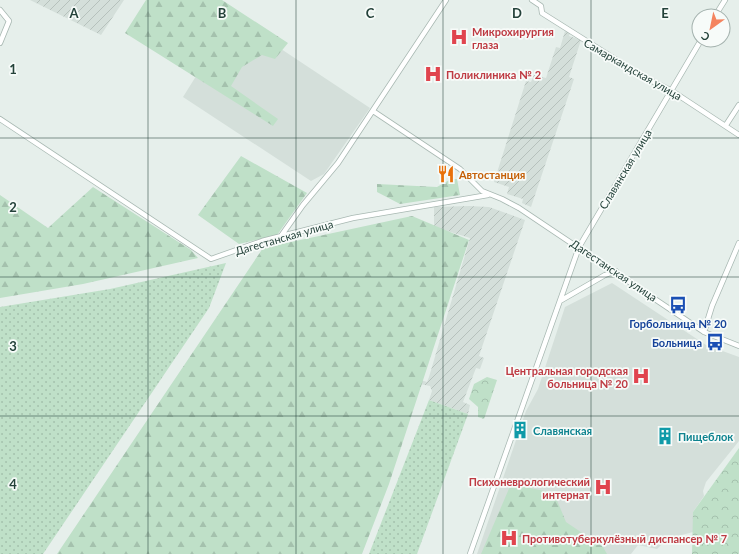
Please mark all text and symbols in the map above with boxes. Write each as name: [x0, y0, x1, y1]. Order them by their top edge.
text: A: [68, 5, 79, 21]
text: B: [218, 5, 227, 21]
text: C: [366, 5, 375, 21]
text: D: [512, 5, 522, 21]
text: E: [661, 5, 669, 21]
north arrow: [691, 8, 731, 48]
place label: Микрохирургия глаза: [472, 25, 554, 51]
hospital icon: Микрохирургия глаза: [449, 27, 469, 47]
text: С: [698, 29, 712, 44]
street label: Самаркандская улица: [582, 36, 684, 102]
text: 1: [9, 61, 17, 77]
hospital icon: Поликлиника № 2: [423, 64, 443, 84]
place label: Поликлиника № 2: [446, 68, 541, 81]
street label: Славянская улица: [596, 127, 654, 211]
restaurant icon: Автостанция: [436, 164, 456, 184]
place label: Автостанция: [458, 168, 525, 181]
text: 2: [9, 199, 17, 215]
street label: Дагестанская улица: [234, 217, 334, 257]
street label: Дагестанская улица: [568, 236, 660, 304]
bus stop icon: Горбольница № 20: [668, 295, 688, 315]
place label: Горбольница № 20: [629, 317, 727, 330]
bus stop icon: Больница: [705, 332, 725, 352]
place label: Больница: [652, 336, 702, 349]
text: 3: [9, 338, 17, 354]
place label: Центральная городская больница № 20: [505, 364, 629, 390]
hospital icon: Центральная городская больница № 20: [631, 366, 651, 386]
building icon: Славянская: [510, 420, 530, 440]
place label: Славянская: [533, 424, 592, 437]
building icon: Пищеблок: [655, 426, 675, 446]
place label: Пищеблок: [678, 430, 733, 443]
place label: Психоневрологический интернат: [469, 475, 590, 501]
text: 4: [9, 476, 17, 492]
hospital icon: Психоневрологический интернат: [593, 477, 613, 497]
hospital icon: Противотуберкулёзный диспансер № 7: [499, 528, 519, 548]
place label: Противотуберкулёзный диспансер № 7: [522, 532, 727, 545]

